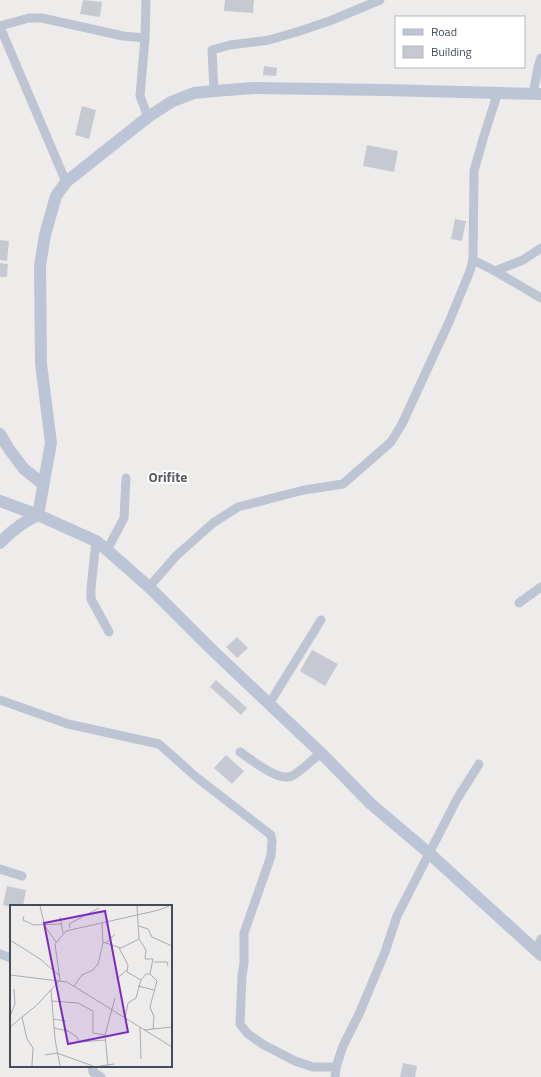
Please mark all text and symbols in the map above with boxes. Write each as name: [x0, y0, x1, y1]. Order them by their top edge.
legend: [395, 16, 525, 68]
text: Road: [431, 22, 457, 41]
text: Building: [431, 42, 472, 61]
district label: Orifite: [149, 466, 187, 487]
inset map: [10, 905, 172, 1067]

